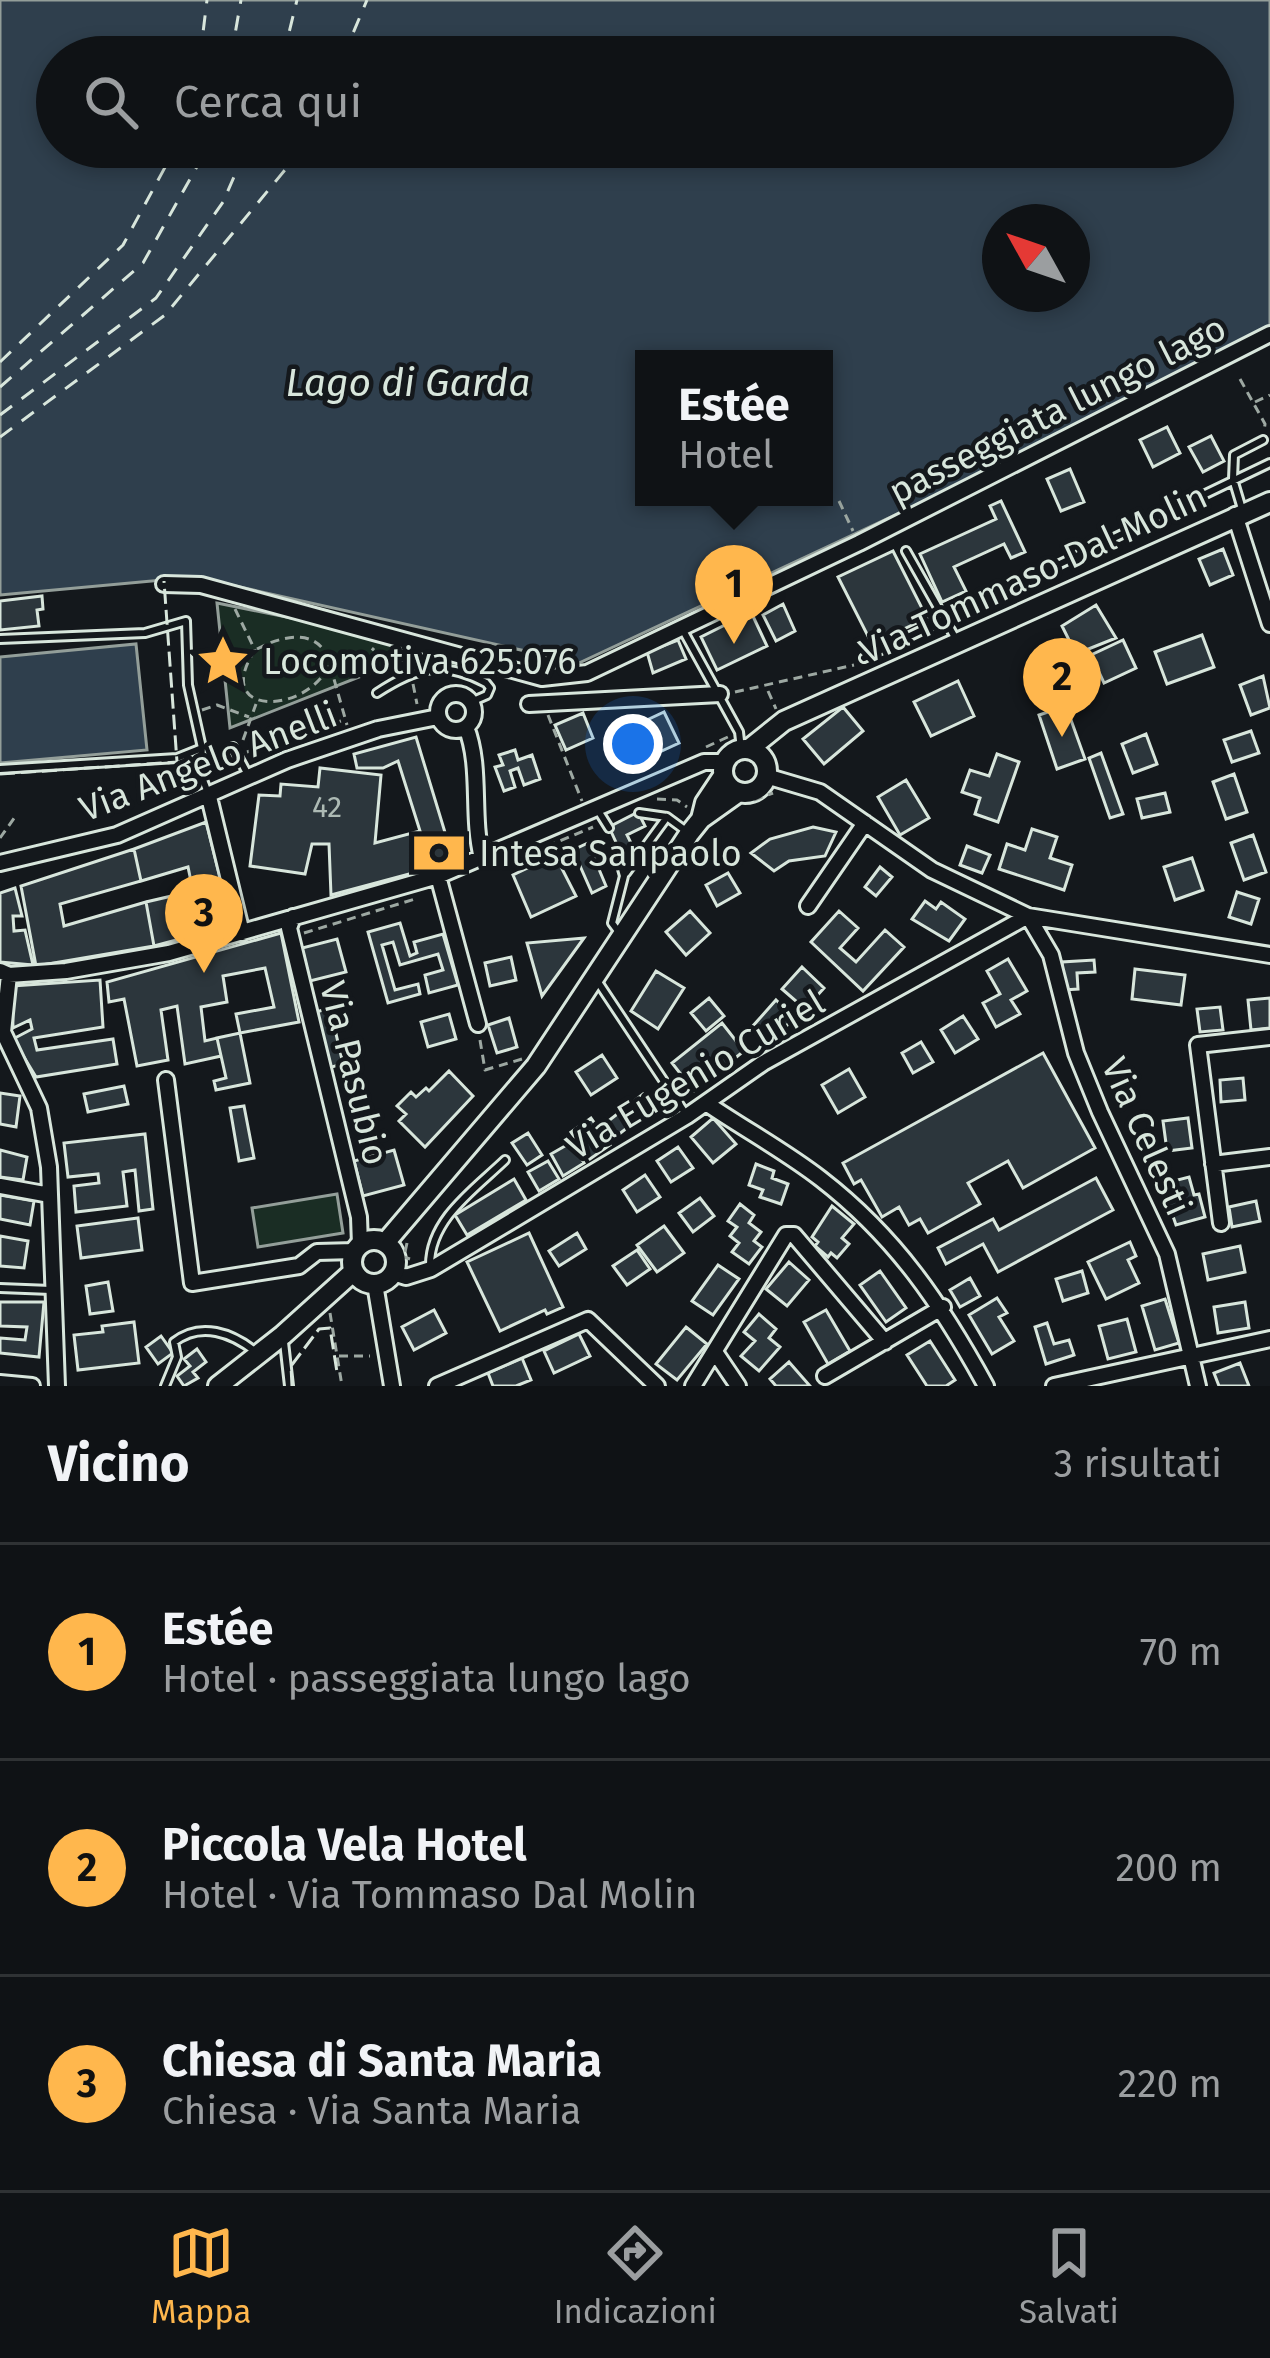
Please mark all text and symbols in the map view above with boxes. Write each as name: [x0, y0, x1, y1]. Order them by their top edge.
search box: [36, 36, 1234, 168]
icon: search: [78, 69, 144, 135]
text: Cerca qui: [174, 75, 362, 129]
north arrow: [982, 204, 1090, 312]
street label: passeggiata lungo lago: [882, 306, 1233, 514]
popup: [635, 350, 833, 506]
water label: Lago di Garda: [286, 360, 530, 406]
text: Estée: [678, 378, 790, 432]
text: Hotel: [678, 432, 774, 478]
street label: Via Tommaso Dal Molin: [853, 474, 1214, 674]
pin: 1: [695, 545, 773, 644]
place icon: Locomotiva 625.076: [194, 632, 252, 690]
pin: 2: [1023, 638, 1101, 737]
place label: Locomotiva 625.076: [263, 640, 576, 684]
street label: Via Angelo Anelli: [73, 693, 343, 831]
your location: [603, 714, 663, 774]
house number: 42: [312, 789, 342, 825]
bank icon: Intesa Sanpaolo: [410, 824, 468, 882]
place label: Intesa Sanpaolo: [479, 832, 742, 876]
pin: 3: [165, 874, 243, 973]
street label: Via Pasubio: [310, 977, 398, 1170]
street label: Via Eugenio Curiel: [558, 980, 833, 1169]
street label: Via Celesti: [1092, 1051, 1200, 1222]
text: Vicino: [48, 1433, 189, 1495]
text: 3 risultati: [1054, 1441, 1222, 1487]
text: Estée: [162, 1602, 273, 1656]
text: 1: [78, 1629, 96, 1675]
text: 70 m: [1140, 1629, 1222, 1675]
text: Hotel · passeggiata lungo lago: [162, 1656, 691, 1702]
text: Piccola Vela Hotel: [162, 1818, 527, 1872]
text: 2: [77, 1845, 97, 1891]
text: 200 m: [1115, 1845, 1222, 1891]
text: Hotel · Via Tommaso Dal Molin: [162, 1872, 697, 1918]
text: Chiesa di Santa Maria: [162, 2034, 602, 2088]
text: 3: [77, 2061, 97, 2107]
text: 220 m: [1118, 2061, 1222, 2107]
text: Chiesa · Via Santa Maria: [162, 2088, 581, 2134]
tab: Mappa: [151, 2220, 252, 2332]
tab: Indicazioni: [554, 2220, 717, 2332]
tab: Salvati: [1019, 2220, 1119, 2332]

